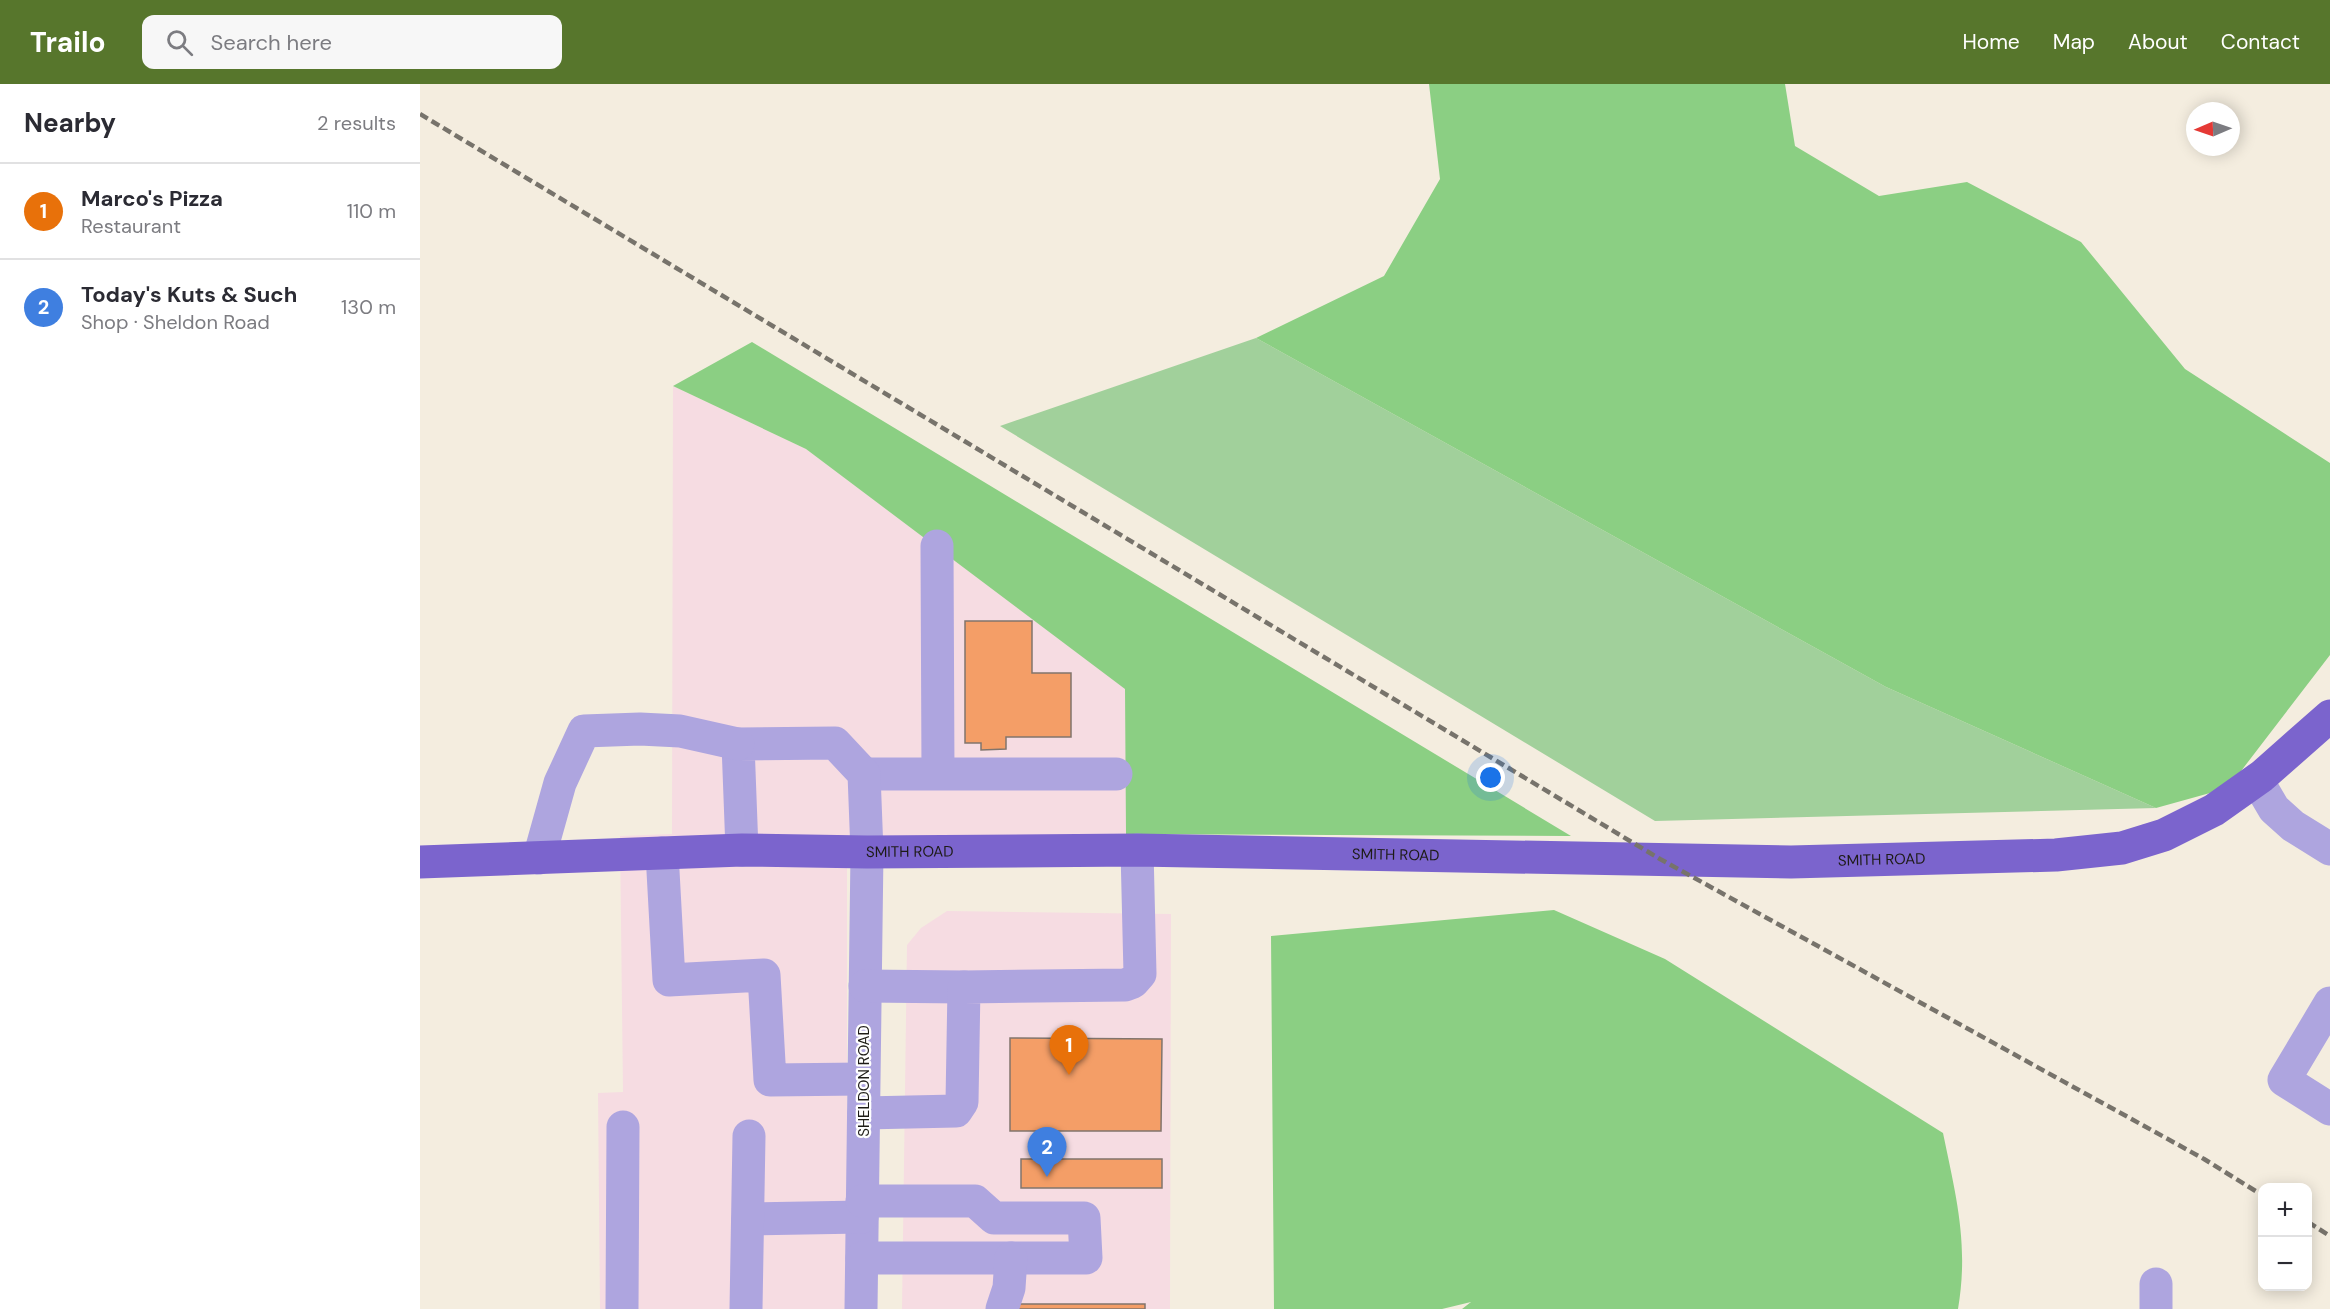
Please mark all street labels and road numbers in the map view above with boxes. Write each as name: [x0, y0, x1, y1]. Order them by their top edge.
street label: SMITH ROAD: [866, 841, 954, 862]
street label: SMITH ROAD: [1352, 844, 1440, 866]
street label: SMITH ROAD: [1838, 848, 1926, 871]
street label: SHELDON ROAD: [854, 1025, 874, 1137]

